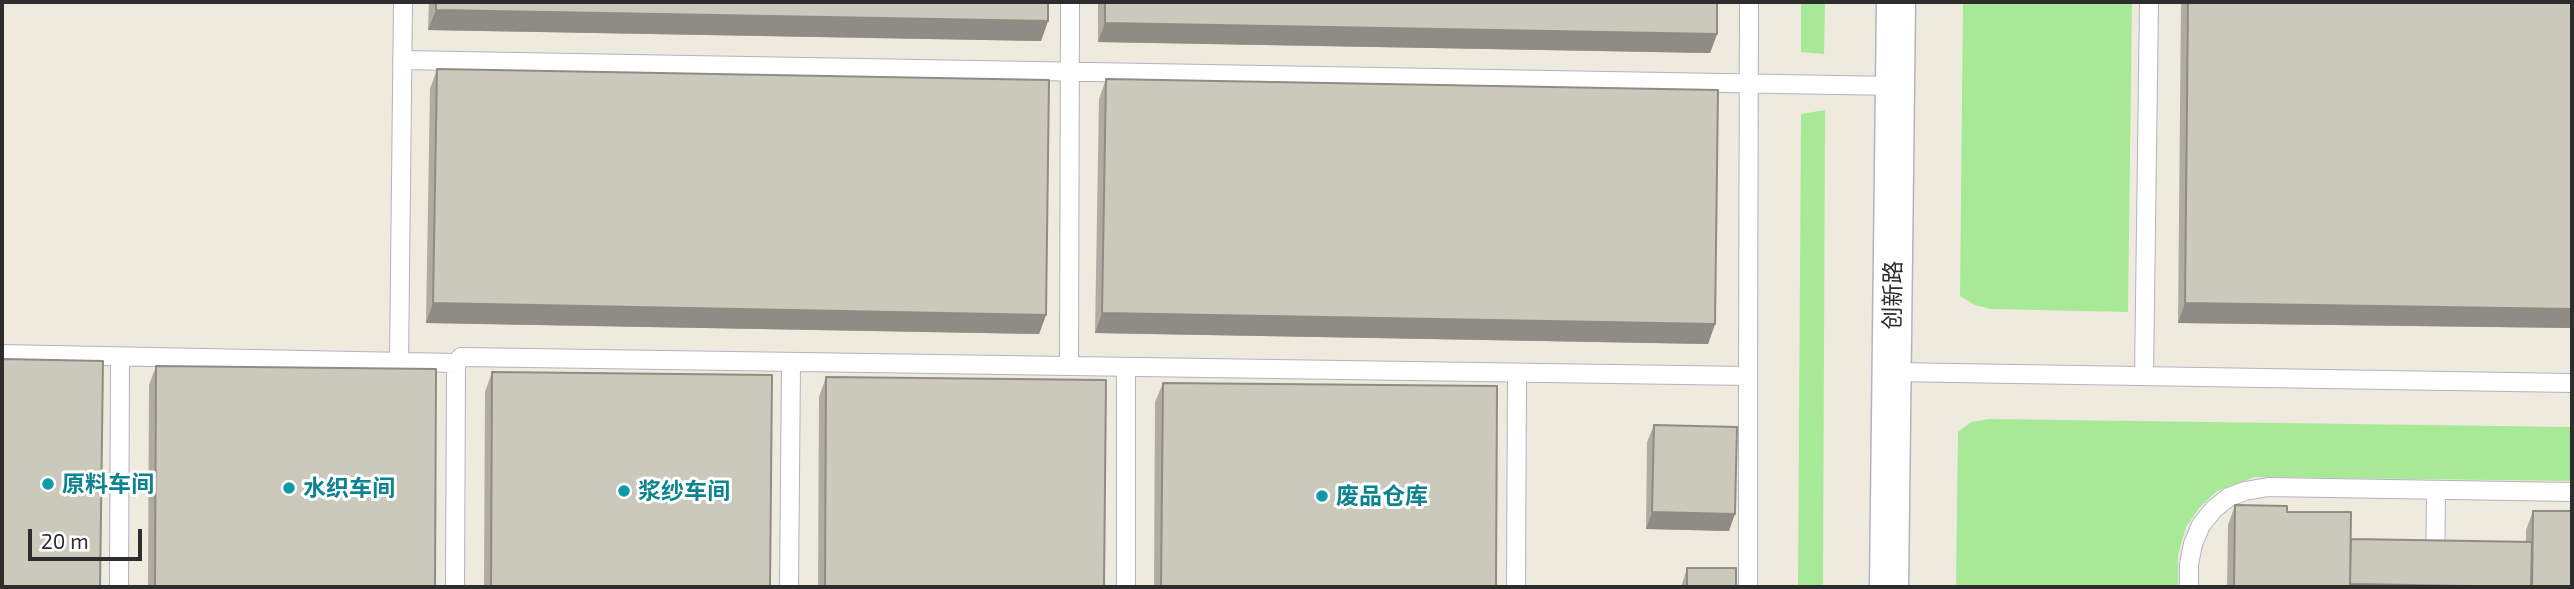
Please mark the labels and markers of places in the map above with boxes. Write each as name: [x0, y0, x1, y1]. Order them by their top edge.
place label: 原料车间: [62, 470, 154, 498]
place label: 水织车间: [303, 474, 395, 502]
marker: 原料车间: [40, 476, 56, 492]
place label: 浆纱车间: [638, 477, 730, 505]
marker: 水织车间: [281, 480, 297, 496]
place label: 废品仓库: [1336, 482, 1428, 510]
marker: 浆纱车间: [616, 483, 632, 499]
marker: 废品仓库: [1314, 488, 1330, 504]

